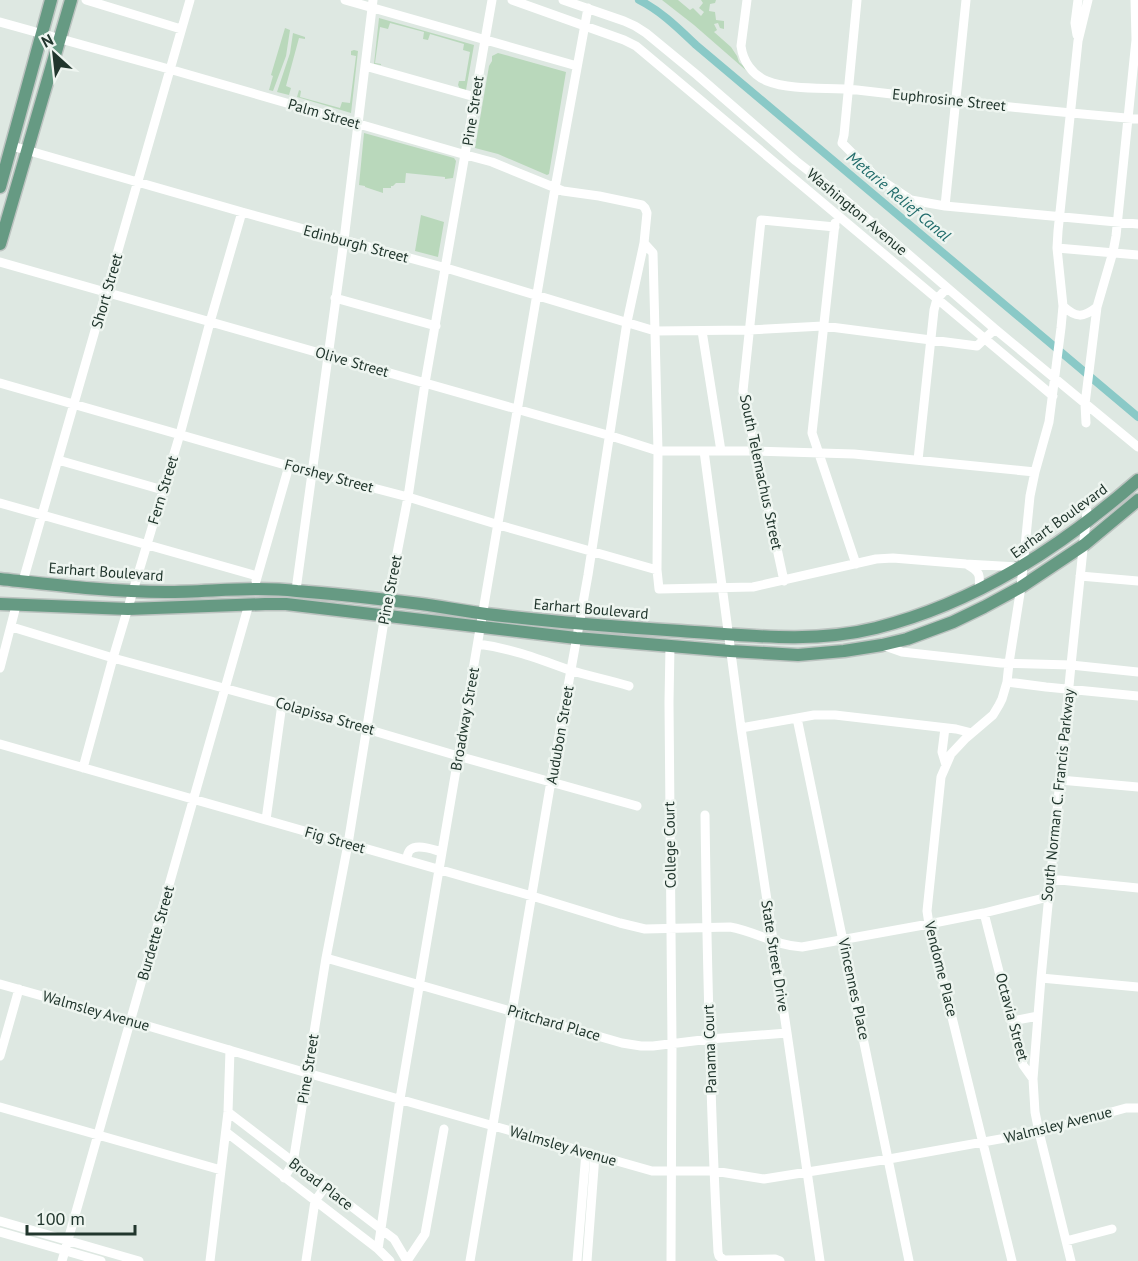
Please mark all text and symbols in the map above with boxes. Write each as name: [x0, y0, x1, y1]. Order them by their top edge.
north arrow: [24, 24, 84, 84]
text: N: [38, 29, 56, 52]
street label: Pine Street: [458, 75, 487, 147]
street label: Euphrosine Street: [891, 84, 1007, 115]
street label: Palm Street: [286, 94, 362, 133]
water label: Metarie Relief Canal: [843, 147, 956, 246]
street label: Washington Avenue: [803, 164, 912, 259]
street label: Edinburgh Street: [301, 220, 411, 267]
street label: Short Street: [87, 251, 126, 331]
street label: Olive Street: [313, 342, 391, 381]
street label: South Telemachus Street: [736, 393, 787, 551]
street label: Fern Street: [143, 453, 182, 527]
street label: Forshey Street: [282, 455, 376, 497]
street label: Earhart Boulevard: [1006, 479, 1111, 562]
street label: Pine Street: [373, 553, 406, 626]
street label: Earhart Boulevard: [48, 558, 164, 585]
street label: Earhart Boulevard: [533, 594, 649, 623]
street label: Broadway Street: [446, 666, 483, 772]
street label: Audubon Street: [541, 684, 578, 786]
street label: South Norman C. Francis Parkway: [1037, 688, 1078, 902]
street label: Colapissa Street: [273, 692, 377, 739]
street label: College Court: [659, 801, 680, 889]
street label: Fig Street: [303, 822, 368, 857]
street label: Burdette Street: [133, 883, 178, 982]
street label: State Street Drive: [757, 899, 794, 1013]
street label: Vendome Place: [920, 918, 963, 1019]
street label: Vincennes Place: [834, 935, 875, 1041]
street label: Octavia Street: [992, 971, 1033, 1063]
street label: Walmsley Avenue: [40, 986, 152, 1035]
street label: Pritchard Place: [506, 1000, 603, 1045]
street label: Panama Court: [698, 1004, 721, 1094]
street label: Pine Street: [293, 1033, 322, 1105]
street label: Walmsley Avenue: [1002, 1102, 1114, 1147]
street label: Walmsley Avenue: [507, 1121, 619, 1170]
street label: Broad Place: [285, 1153, 357, 1214]
scale bar: [27, 1198, 135, 1236]
text: 100 m: [36, 1207, 85, 1230]

